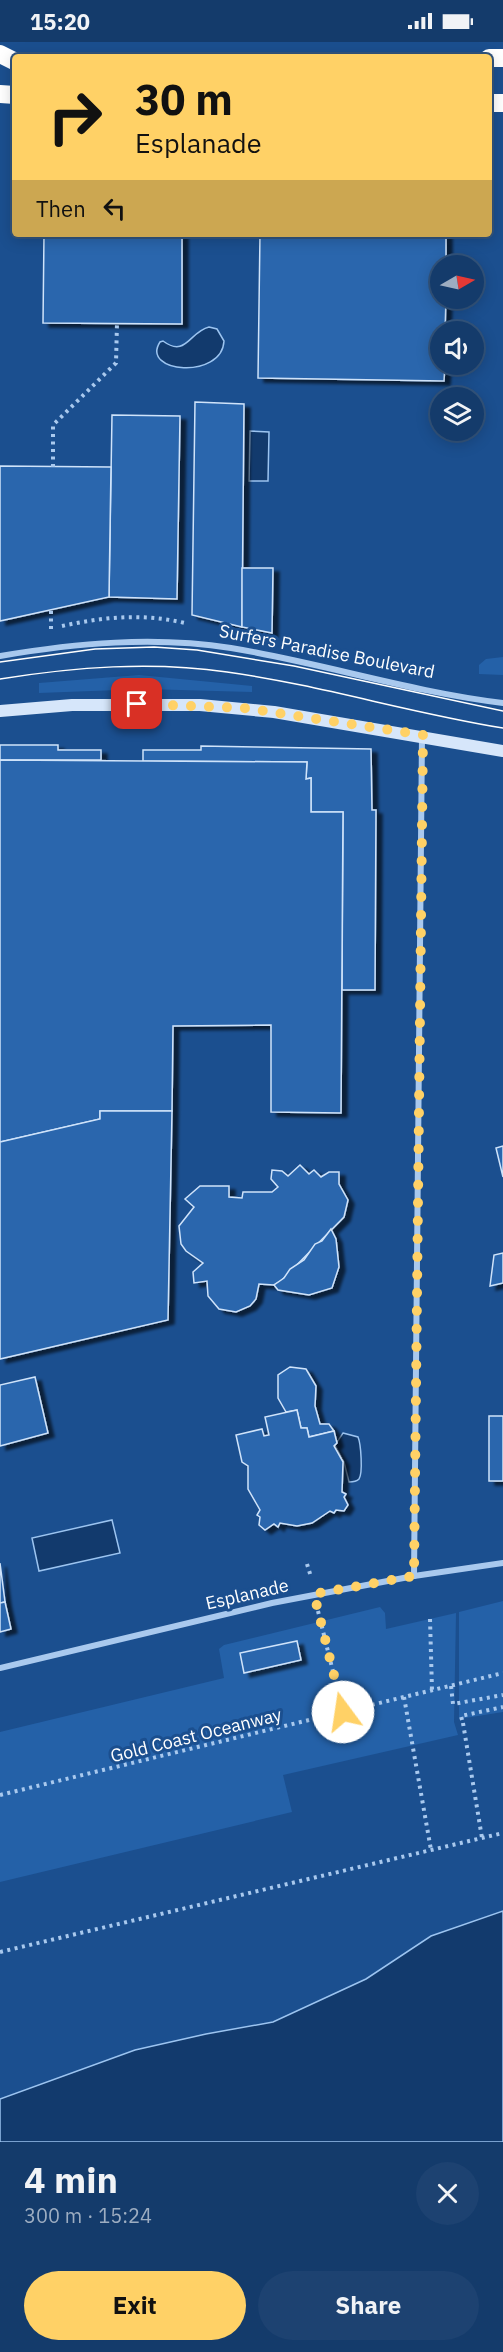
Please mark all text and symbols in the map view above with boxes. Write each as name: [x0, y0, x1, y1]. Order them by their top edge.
text: 15:20: [30, 7, 90, 36]
text: 30 m: [135, 72, 233, 127]
icon: right: [36, 78, 114, 156]
text: Esplanade: [135, 125, 262, 160]
icon: left: [98, 192, 131, 225]
text: Then: [36, 194, 86, 223]
north arrow: [430, 255, 484, 309]
map controls: [430, 255, 484, 441]
button: sound: [430, 321, 484, 375]
button: layers: [430, 387, 484, 441]
street label: Surfers Paradise Boulevard: [217, 619, 437, 683]
pin: [111, 678, 162, 729]
icon: arrive: [120, 687, 153, 720]
street label: Esplanade: [203, 1573, 291, 1615]
position arrow: [311, 1680, 375, 1744]
street label: Gold Coast Oceanway: [108, 1703, 284, 1767]
text: 4 min: [24, 2156, 118, 2203]
button: close: [416, 2162, 479, 2225]
text: 300 m · 15:24: [24, 2202, 152, 2229]
button: Exit: [24, 2271, 246, 2340]
button: Share: [258, 2271, 479, 2340]

